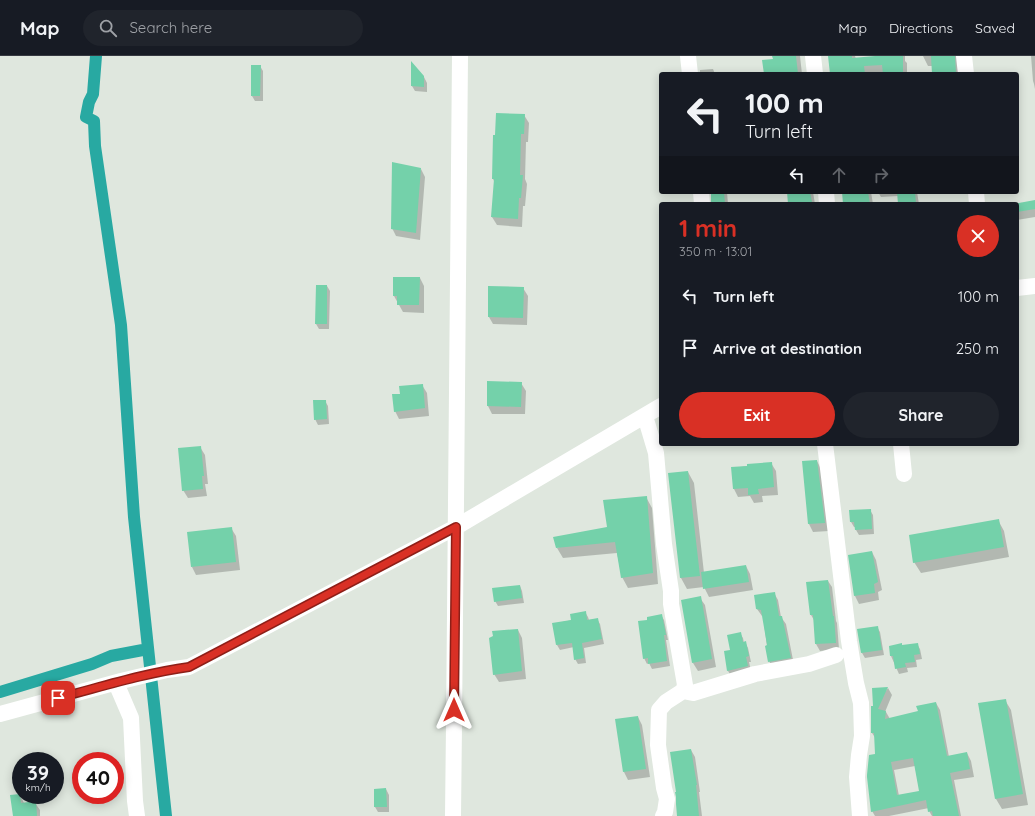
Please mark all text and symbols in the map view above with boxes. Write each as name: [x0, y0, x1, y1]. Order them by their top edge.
search box: [83, 10, 363, 46]
text: Map: [20, 16, 59, 40]
icon: search: [97, 17, 119, 39]
text: Search here: [129, 18, 212, 37]
text: Map: [838, 19, 867, 37]
text: Directions: [889, 19, 953, 37]
text: Saved: [975, 19, 1015, 37]
text: 100 m: [745, 85, 824, 120]
icon: left: [679, 88, 731, 140]
text: Turn left: [745, 120, 813, 143]
icon: left: [786, 164, 808, 186]
icon: ahead: [828, 164, 850, 186]
icon: right: [870, 164, 892, 186]
text: 1 min: [679, 213, 737, 243]
button: close: [957, 215, 999, 257]
text: 350 m · 13:01: [679, 243, 752, 259]
icon: left: [679, 285, 701, 307]
text: Turn left: [713, 287, 775, 306]
text: 100 m: [958, 287, 999, 306]
icon: arrive: [679, 337, 701, 359]
text: Arrive at destination: [713, 339, 862, 358]
text: 250 m: [956, 339, 999, 358]
button: Exit: [679, 392, 835, 438]
button: Share: [843, 392, 999, 438]
pin: [41, 681, 75, 715]
icon: arrive: [47, 687, 69, 709]
position arrow: [433, 689, 475, 731]
speed limit sign: 40: [72, 752, 124, 804]
text: 39: [27, 760, 49, 785]
text: km/h: [25, 781, 51, 794]

